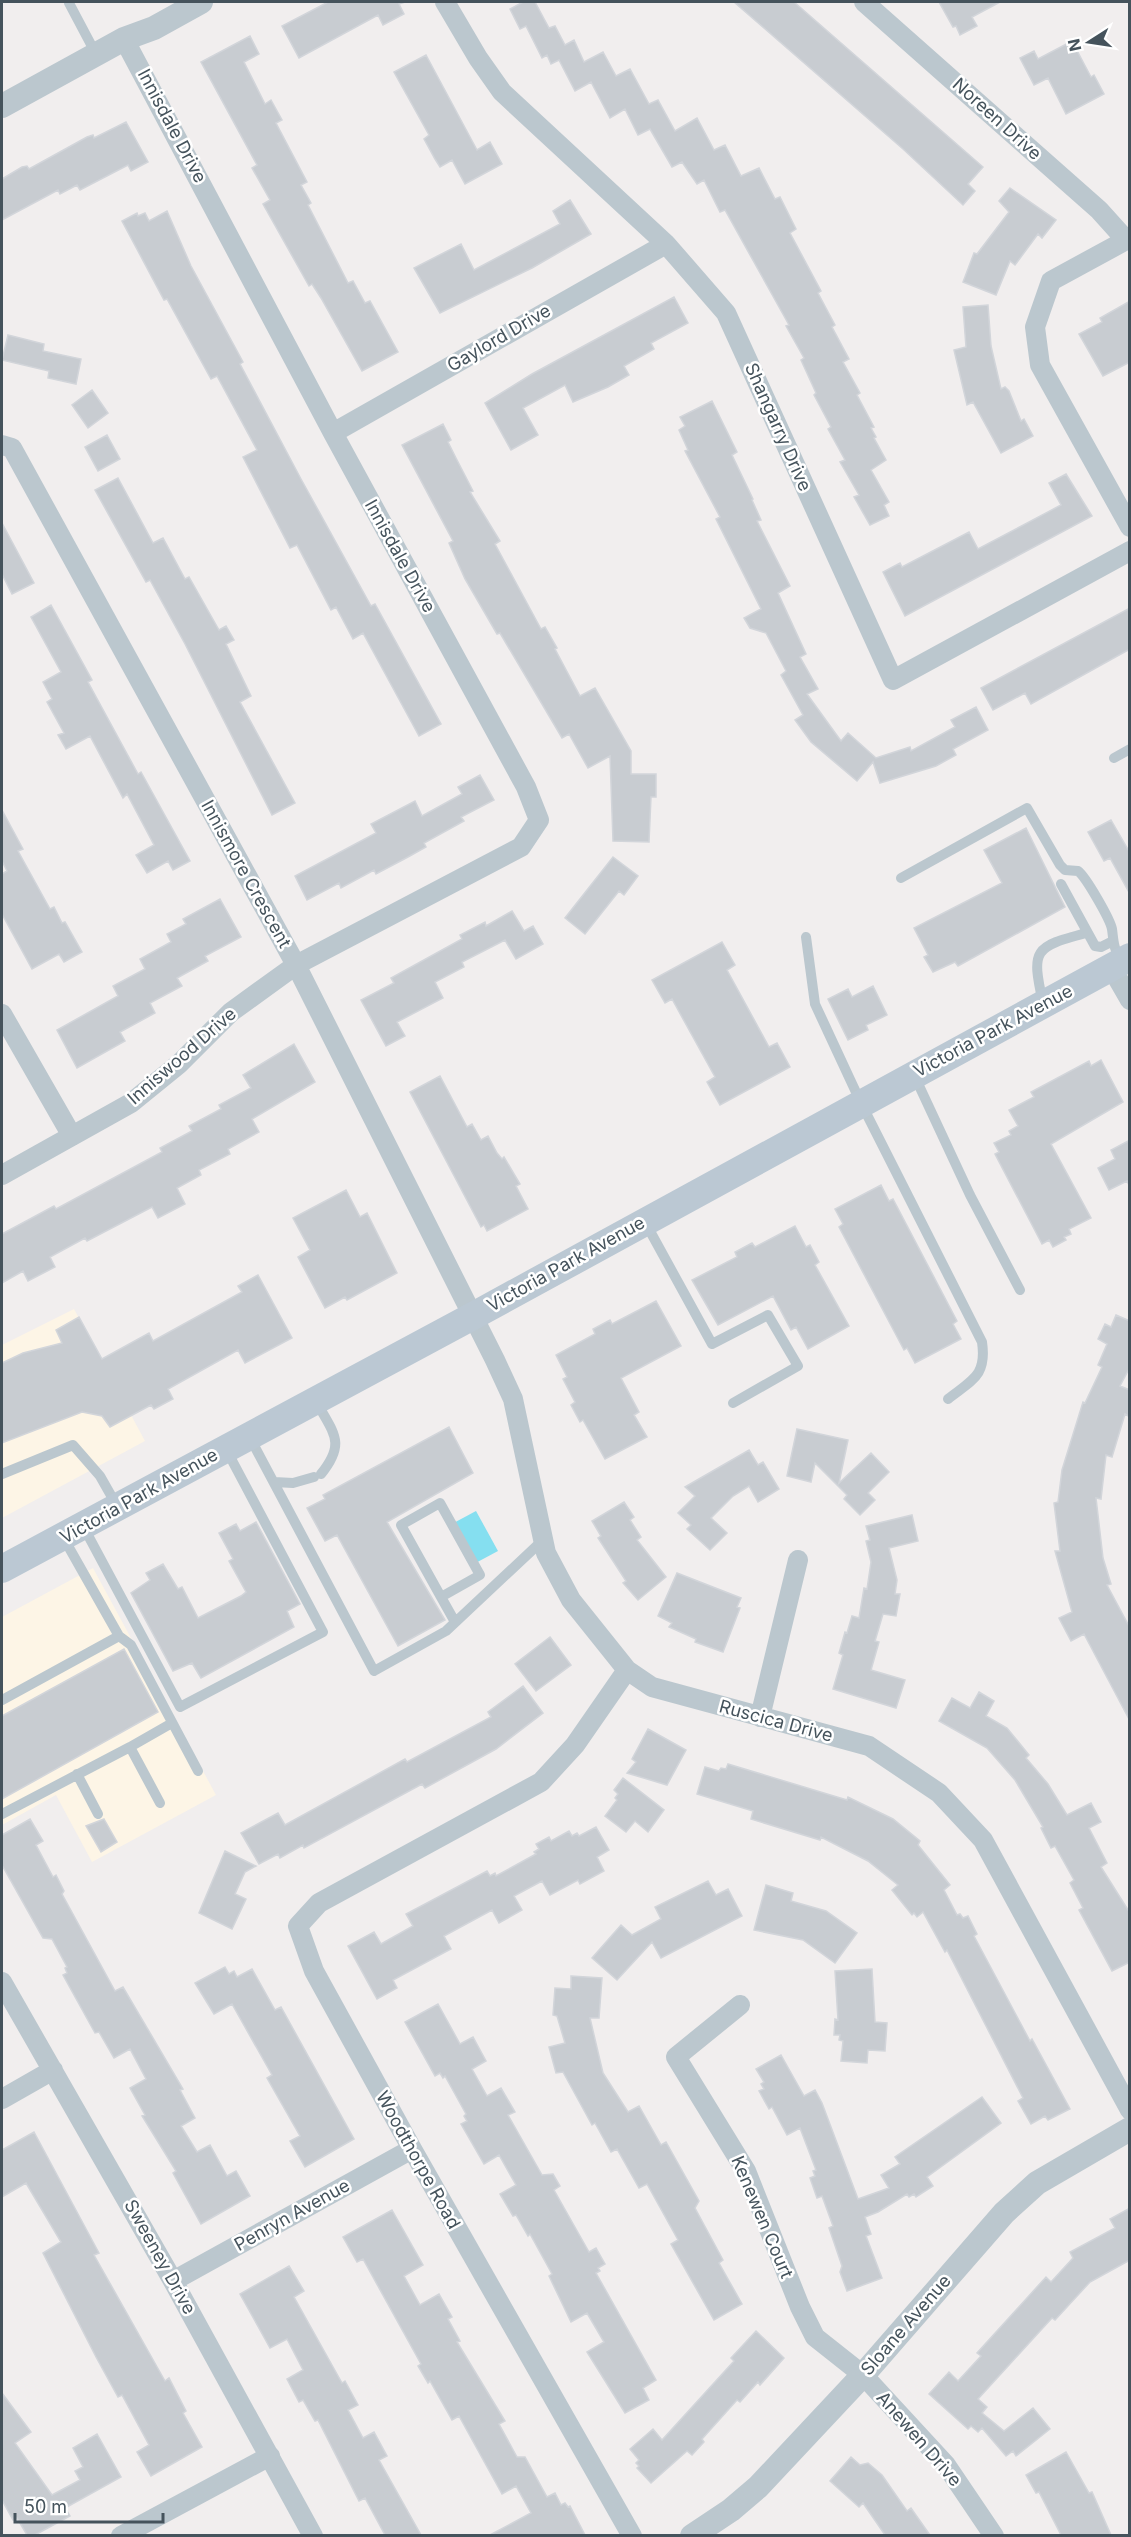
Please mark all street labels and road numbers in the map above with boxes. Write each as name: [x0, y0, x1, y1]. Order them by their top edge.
street label: Innisdale Drive: [134, 65, 211, 186]
street label: Noreen Drive: [949, 73, 1046, 164]
street label: Gaylord Drive: [443, 300, 554, 376]
street label: Shangarry Drive: [741, 359, 816, 494]
street label: Innisdale Drive: [361, 496, 440, 616]
street label: Innismore Crescent: [197, 796, 296, 951]
street label: Victoria Park Avenue: [910, 980, 1076, 1081]
street label: Inniswood Drive: [123, 1003, 240, 1108]
street label: Victoria Park Avenue: [483, 1211, 648, 1316]
street label: Victoria Park Avenue: [56, 1443, 221, 1548]
street label: Ruscica Drive: [717, 1695, 835, 1746]
street label: Woodthorpe Road: [372, 2087, 465, 2232]
street label: Kenewen Court: [727, 2152, 798, 2281]
street label: Penryn Avenue: [230, 2174, 353, 2255]
street label: Sweeney Drive: [120, 2196, 201, 2318]
street label: Sloane Avenue: [856, 2270, 955, 2379]
street label: Anewen Drive: [873, 2387, 966, 2490]

